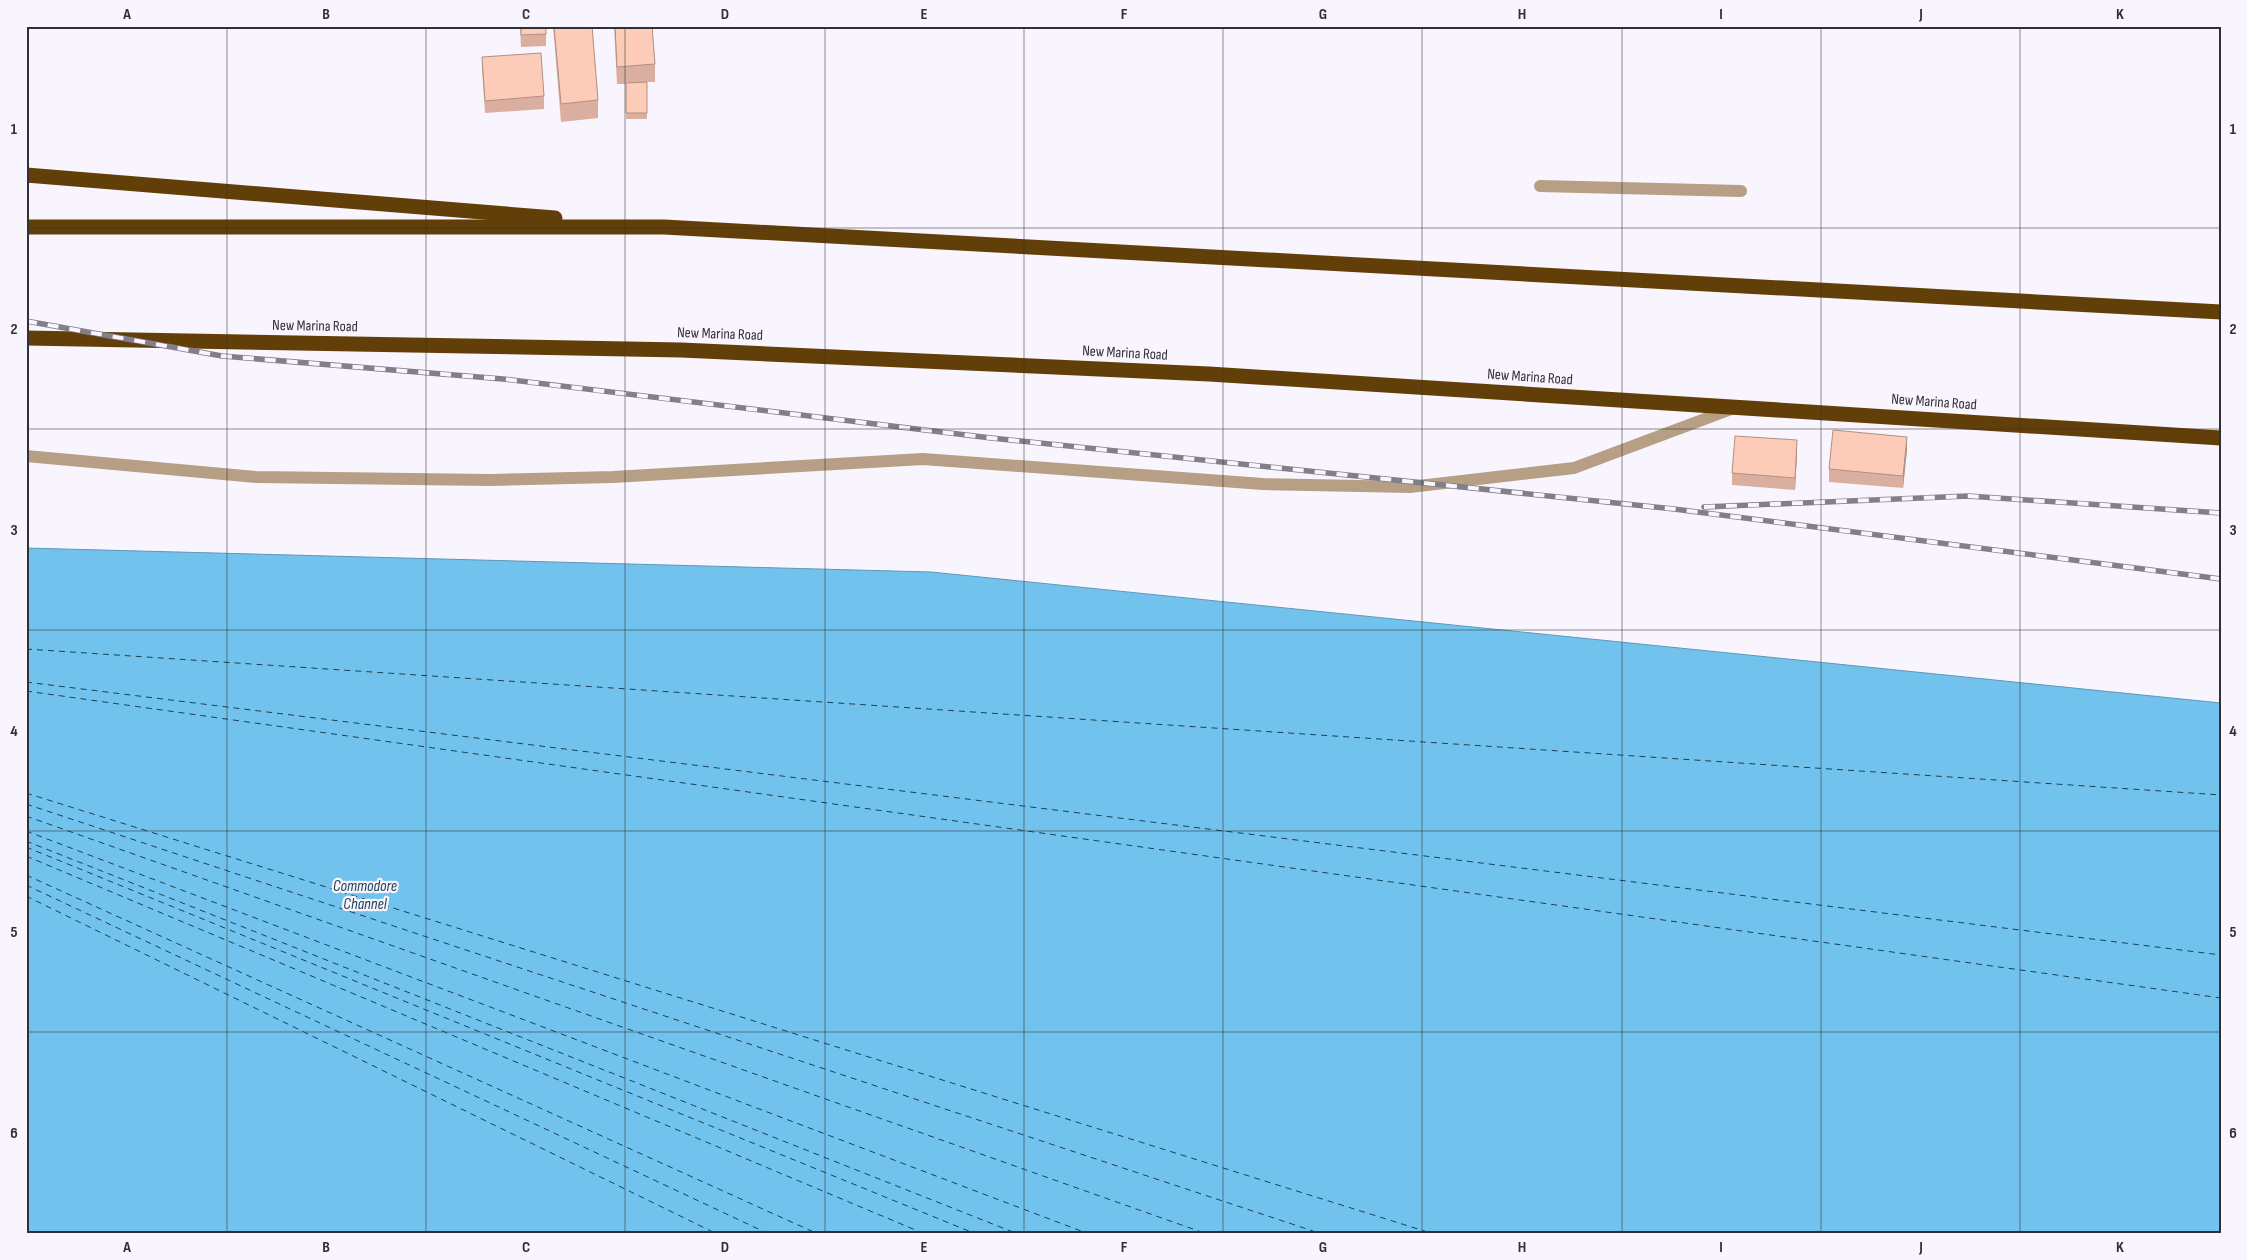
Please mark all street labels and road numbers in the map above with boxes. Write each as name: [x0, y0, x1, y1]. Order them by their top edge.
street label: New Marina Road: [272, 316, 358, 336]
street label: New Marina Road: [677, 323, 763, 345]
street label: New Marina Road: [1082, 341, 1168, 365]
street label: New Marina Road: [1487, 365, 1573, 389]
street label: New Marina Road: [1891, 390, 1977, 414]

